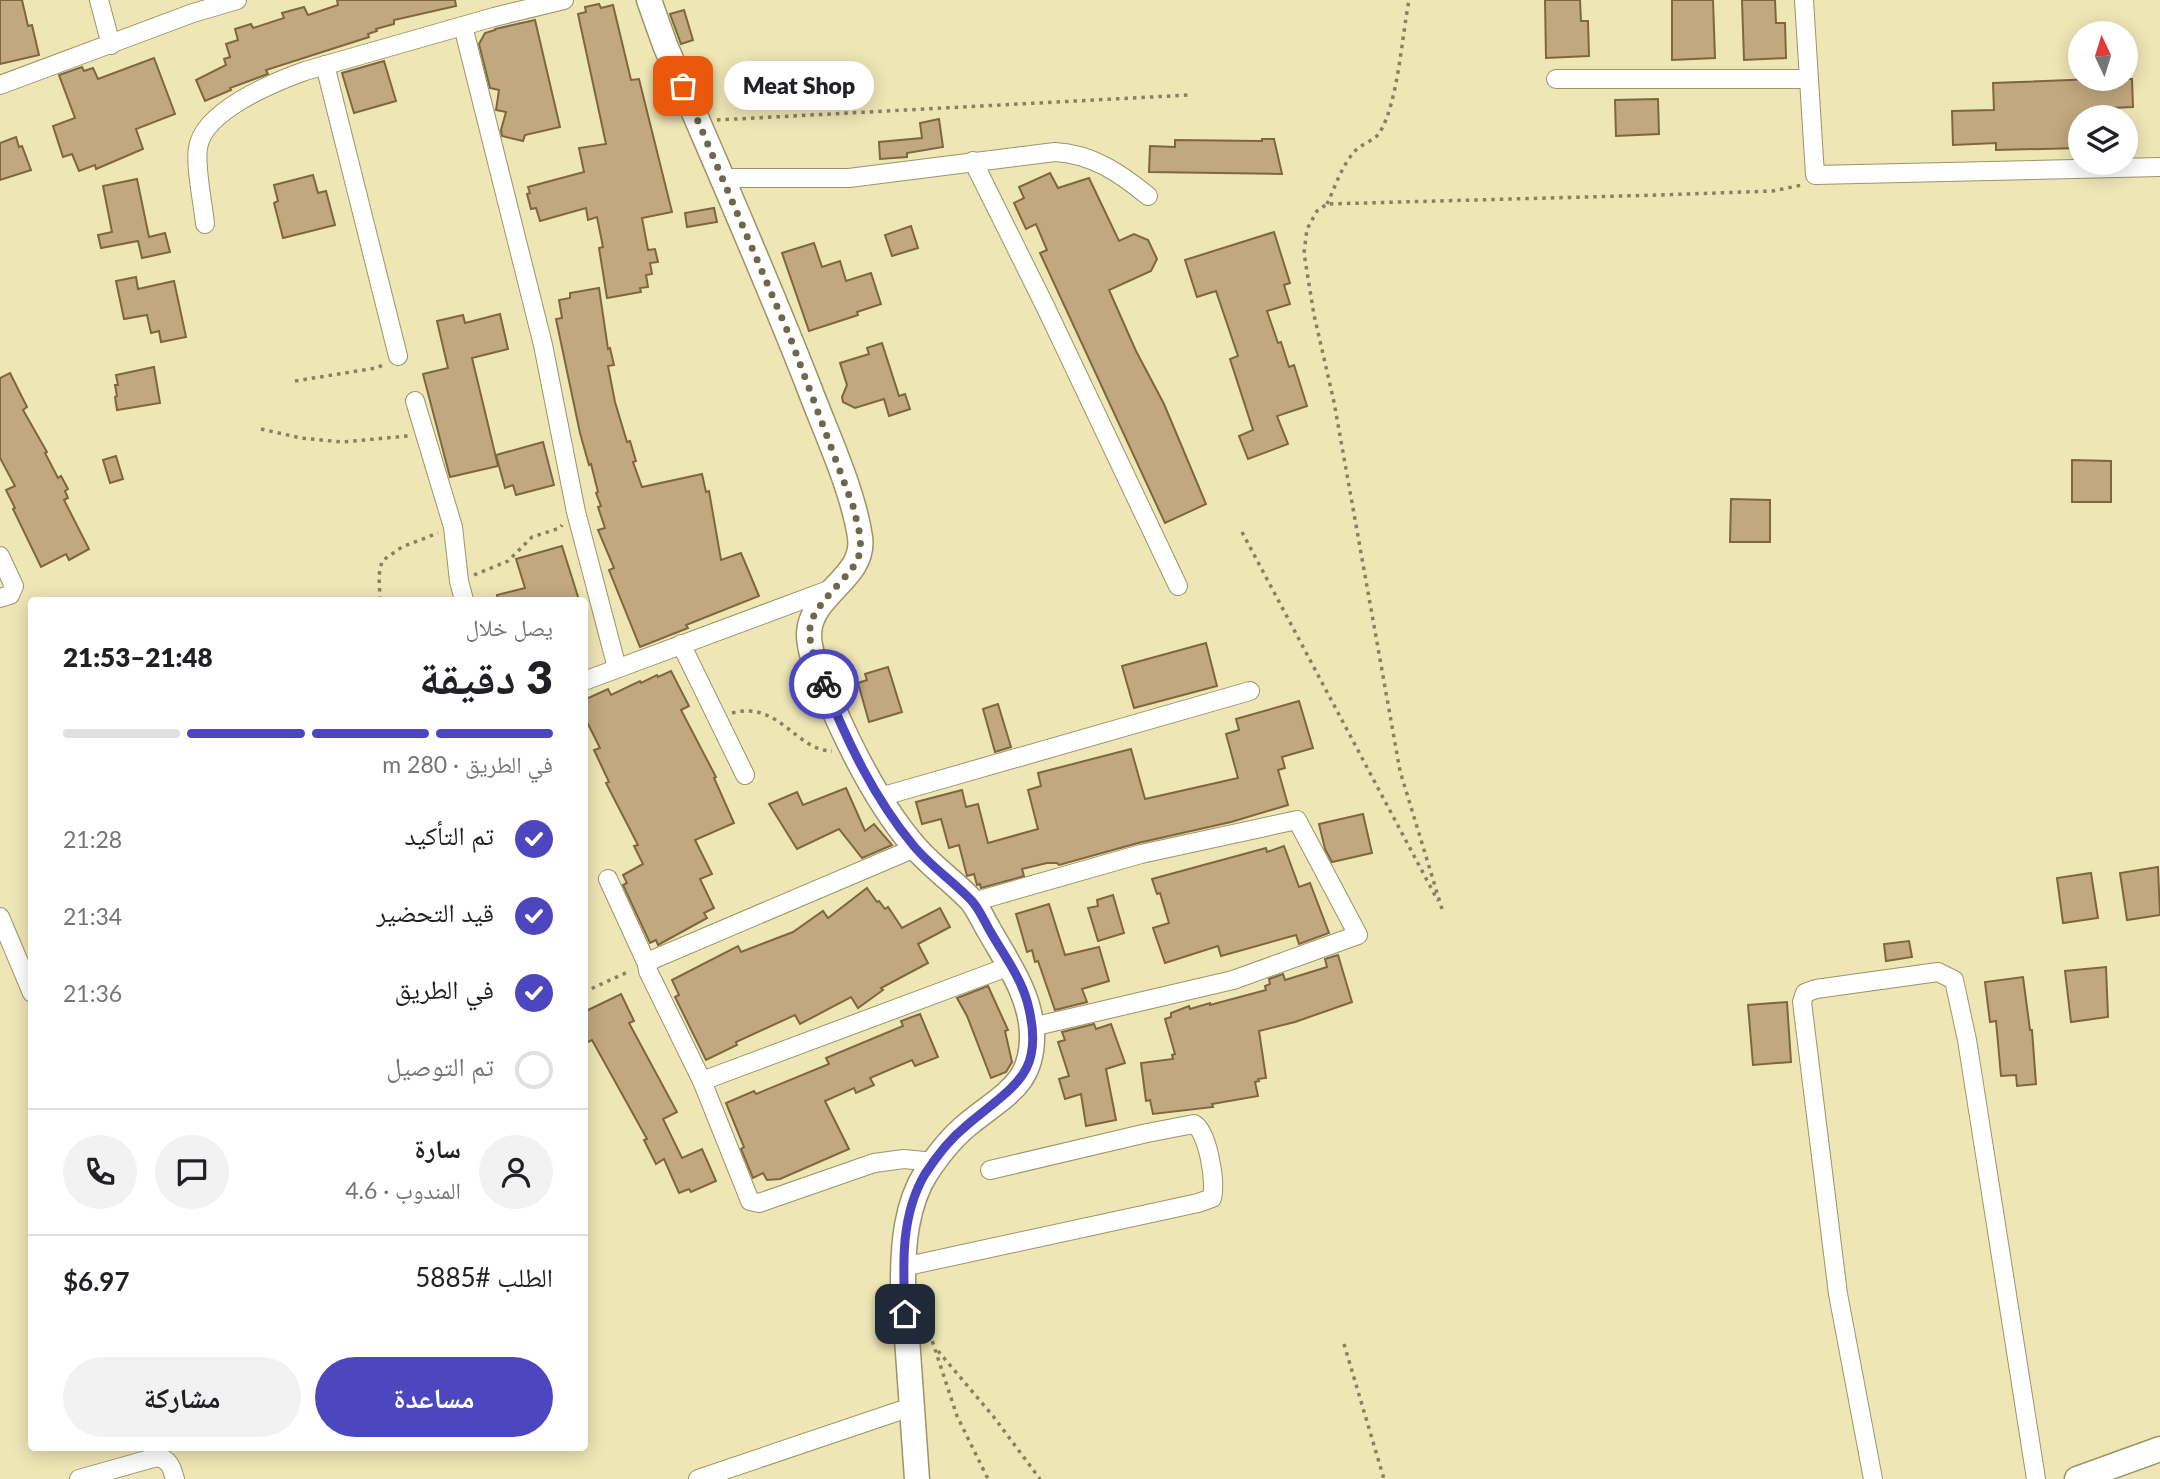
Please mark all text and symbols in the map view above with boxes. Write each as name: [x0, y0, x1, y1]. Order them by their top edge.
north arrow: [2068, 21, 2138, 91]
map controls: [2068, 21, 2138, 175]
pin: [653, 56, 713, 116]
callout: Meat Shop: [725, 62, 876, 110]
icon: bag: [664, 67, 702, 105]
text: Meat Shop: [743, 71, 855, 99]
button: layers: [2068, 105, 2138, 175]
text: يصل خلال: [465, 613, 553, 641]
text: 21:48–21:53: [63, 641, 213, 673]
text: 3 دقيقة: [419, 649, 553, 704]
courier: [789, 649, 859, 719]
icon: bike: [805, 665, 843, 703]
text: في الطريق · 280 m: [382, 750, 553, 778]
text: تم التأكيد: [405, 819, 494, 851]
icon: check: [515, 820, 553, 858]
text: 21:28: [63, 825, 122, 853]
text: قيد التحضير: [376, 896, 494, 928]
icon: check: [515, 897, 553, 935]
text: 21:34: [63, 902, 122, 930]
text: في الطريق: [394, 973, 494, 1005]
icon: check: [515, 974, 553, 1012]
text: 21:36: [63, 979, 122, 1007]
text: تم التوصيل: [386, 1050, 494, 1082]
text: سارة: [414, 1132, 461, 1164]
button: phone: [63, 1135, 137, 1209]
button: chat: [155, 1135, 229, 1209]
button: person: [479, 1135, 553, 1209]
text: المندوب · 4.6: [345, 1176, 461, 1204]
text: الطلب #5885: [415, 1261, 553, 1293]
text: $6.97: [63, 1265, 130, 1297]
pin: [875, 1284, 935, 1344]
icon: home: [886, 1295, 924, 1333]
button: مشاركة: [63, 1357, 301, 1437]
button: مساعدة: [315, 1357, 553, 1437]

